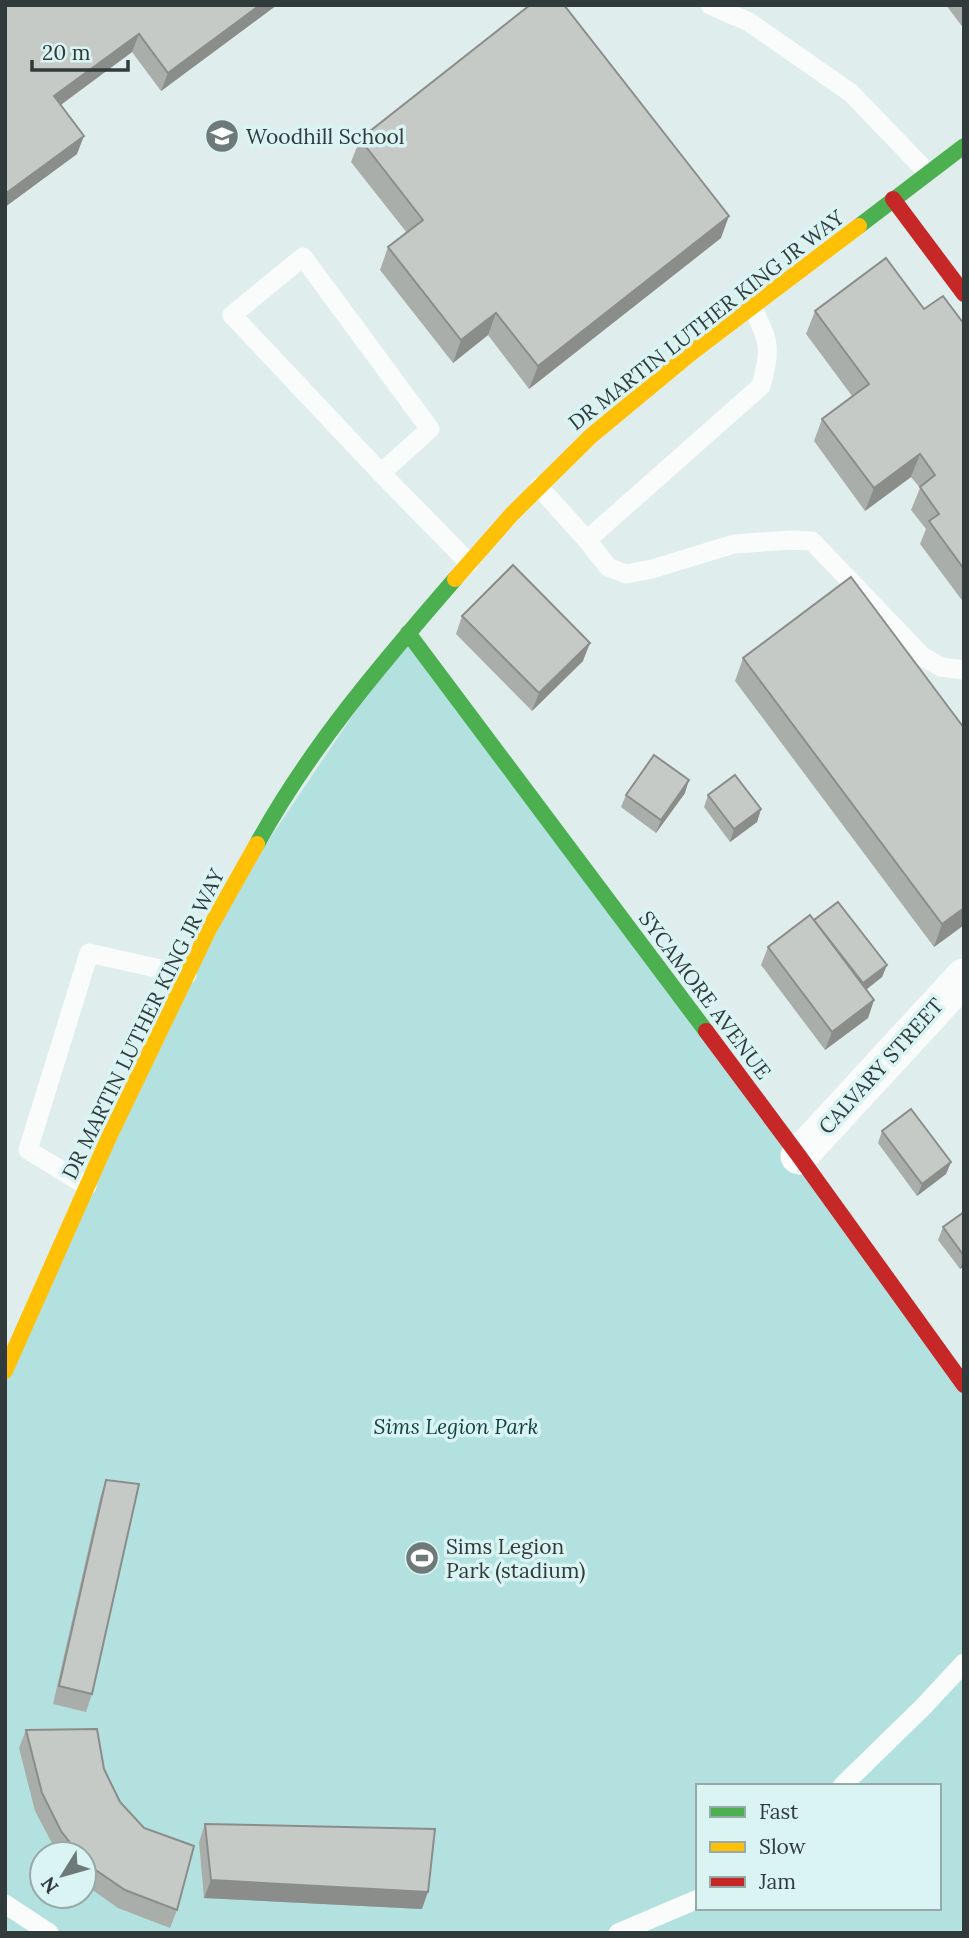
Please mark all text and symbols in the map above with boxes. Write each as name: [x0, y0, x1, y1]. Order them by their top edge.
scale bar: [32, 28, 128, 72]
text: 20 m: [42, 39, 91, 66]
school or university icon: Woodhill School: [203, 117, 241, 155]
place label: Woodhill School: [246, 123, 405, 150]
street label: DR MARTIN LUTHER KING JR WAY: [563, 204, 850, 436]
street label: DR MARTIN LUTHER KING JR WAY: [56, 864, 230, 1184]
street label: SYCAMORE AVENUE: [633, 905, 777, 1085]
street label: CALVARY STREET: [813, 992, 949, 1140]
park label: Sims Legion Park: [374, 1413, 538, 1440]
place label: Sims Legion Park (stadium): [446, 1533, 585, 1584]
sports icon: Sims Legion Park (stadium): [403, 1539, 441, 1577]
legend: [696, 1784, 941, 1910]
text: Fast: [759, 1798, 799, 1825]
text: Slow: [759, 1833, 806, 1860]
north arrow: [28, 1840, 98, 1910]
text: Jam: [758, 1868, 796, 1895]
text: N: [35, 1872, 63, 1898]

